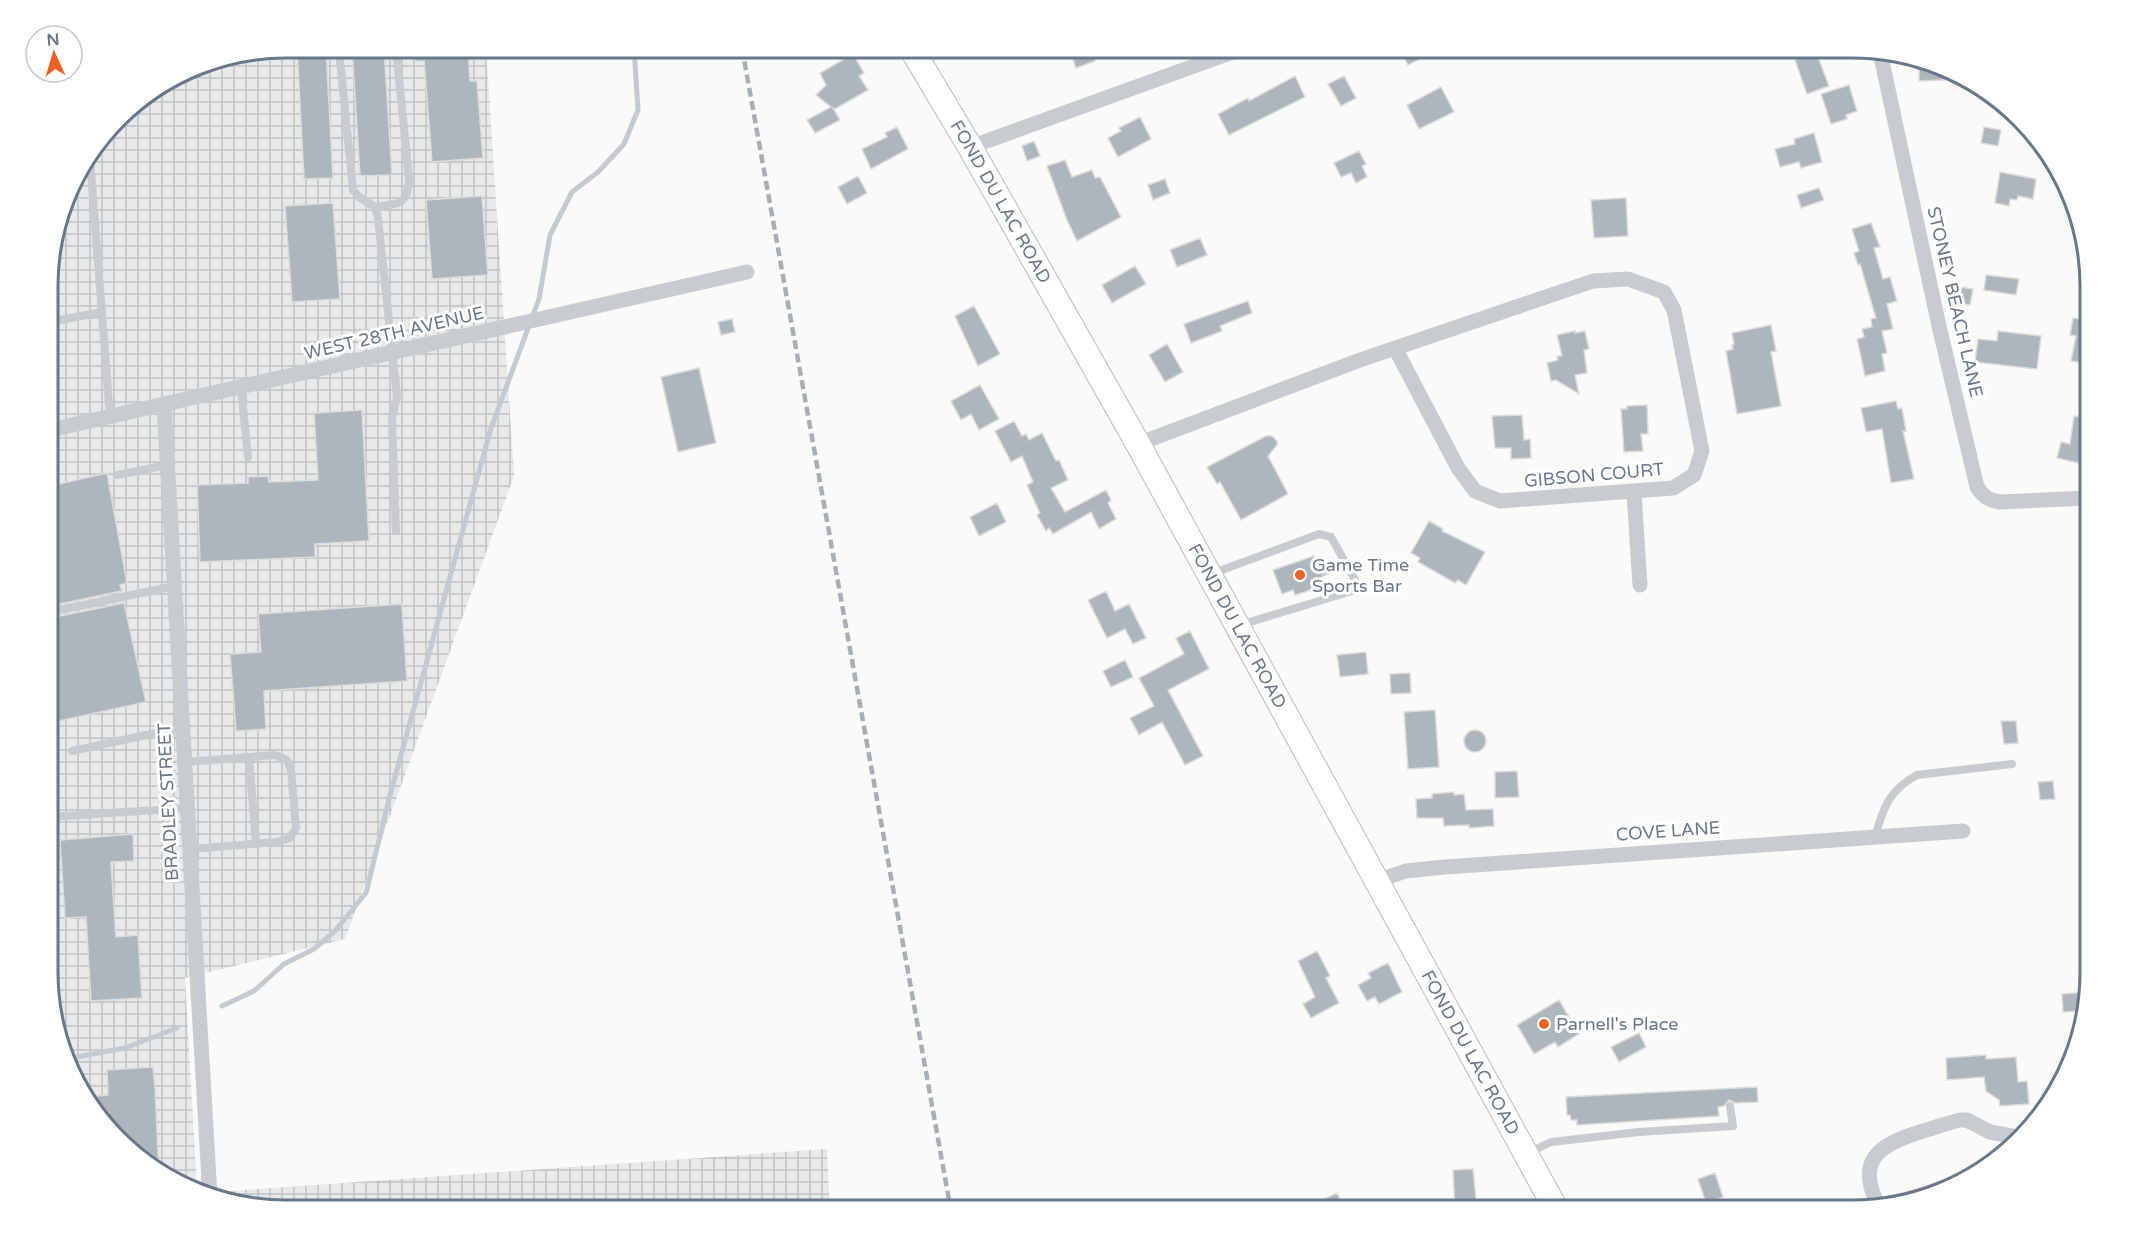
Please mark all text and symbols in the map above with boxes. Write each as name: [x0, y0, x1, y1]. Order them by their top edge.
north arrow: [24, 24, 84, 84]
text: N: [46, 30, 60, 50]
street label: FOND DU LAC ROAD: [945, 116, 1056, 287]
street label: STONEY BEACH LANE: [1922, 205, 1988, 399]
street label: WEST 28TH AVENUE: [302, 302, 486, 364]
street label: GIBSON COURT: [1523, 458, 1665, 492]
street label: FOND DU LAC ROAD: [1184, 540, 1291, 712]
place label: Game Time Sports Bar: [1312, 554, 1409, 597]
marker: Game Time Sports Bar: [1293, 568, 1307, 582]
street label: BRADLEY STREET: [153, 722, 183, 882]
street label: COVE LANE: [1615, 816, 1721, 846]
street label: FOND DU LAC ROAD: [1417, 966, 1524, 1139]
place label: Parnell's Place: [1556, 1013, 1678, 1035]
marker: Parnell's Place: [1537, 1017, 1551, 1031]

